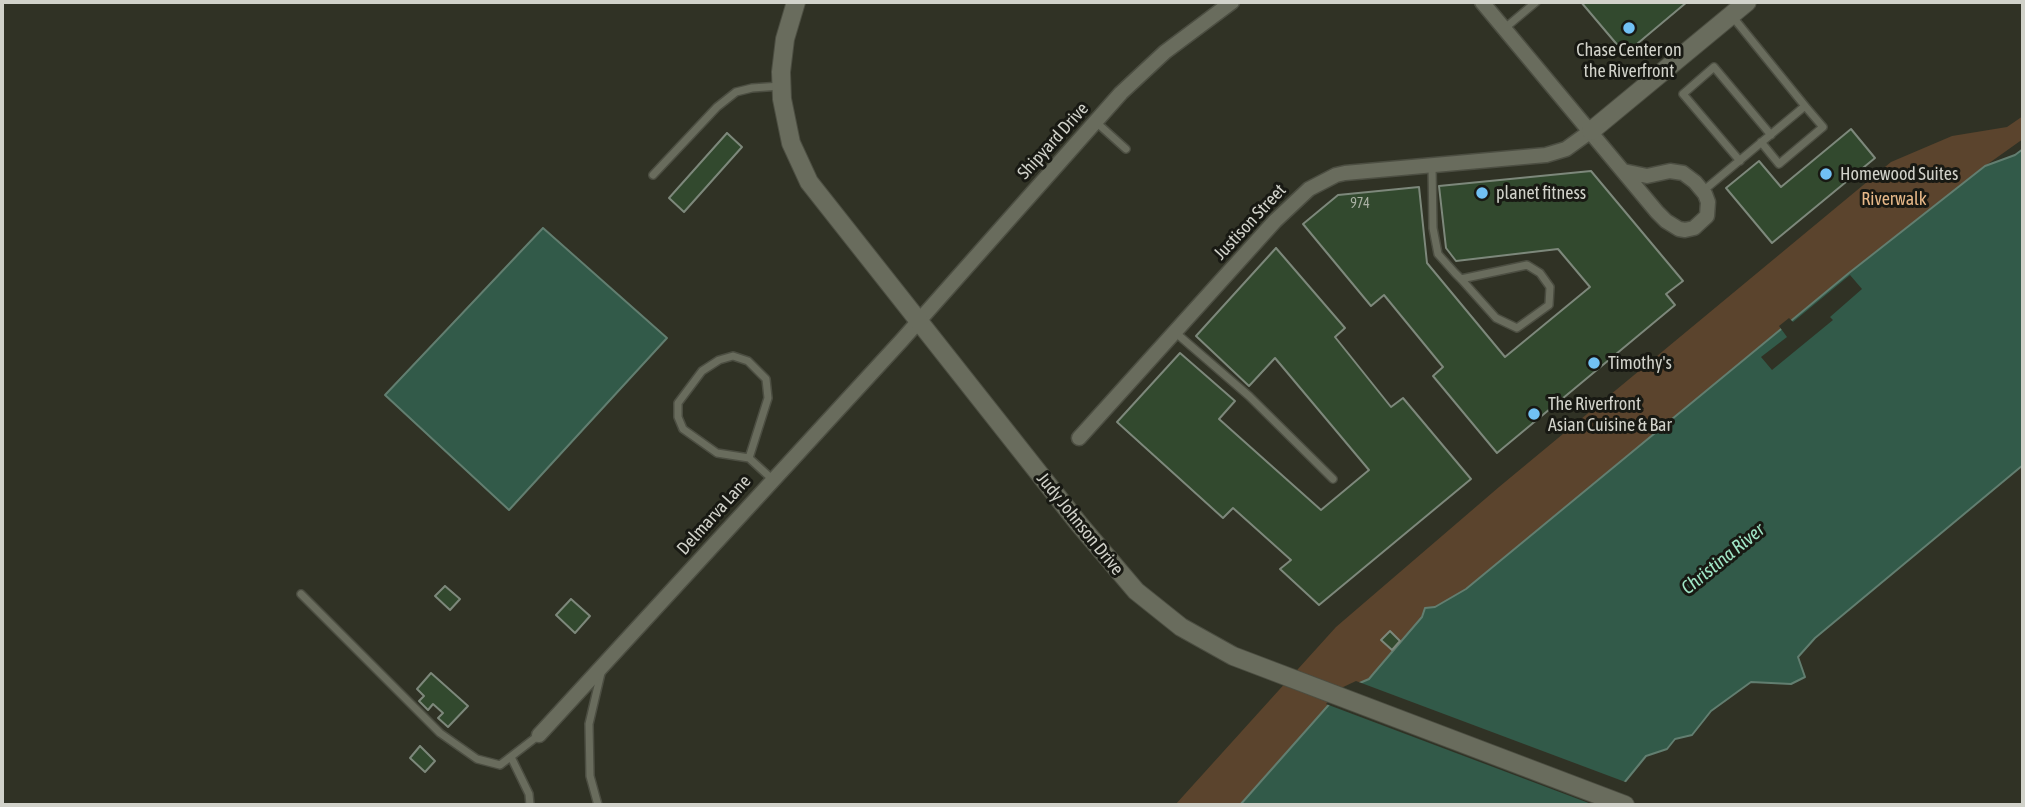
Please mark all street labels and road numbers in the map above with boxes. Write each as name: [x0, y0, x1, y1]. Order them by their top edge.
street label: Shipyard Drive: [1013, 98, 1093, 184]
street label: Justison Street: [1209, 180, 1291, 264]
street label: Judy Johnson Drive: [1032, 468, 1128, 580]
street label: Delmarva Lane: [673, 471, 755, 559]

